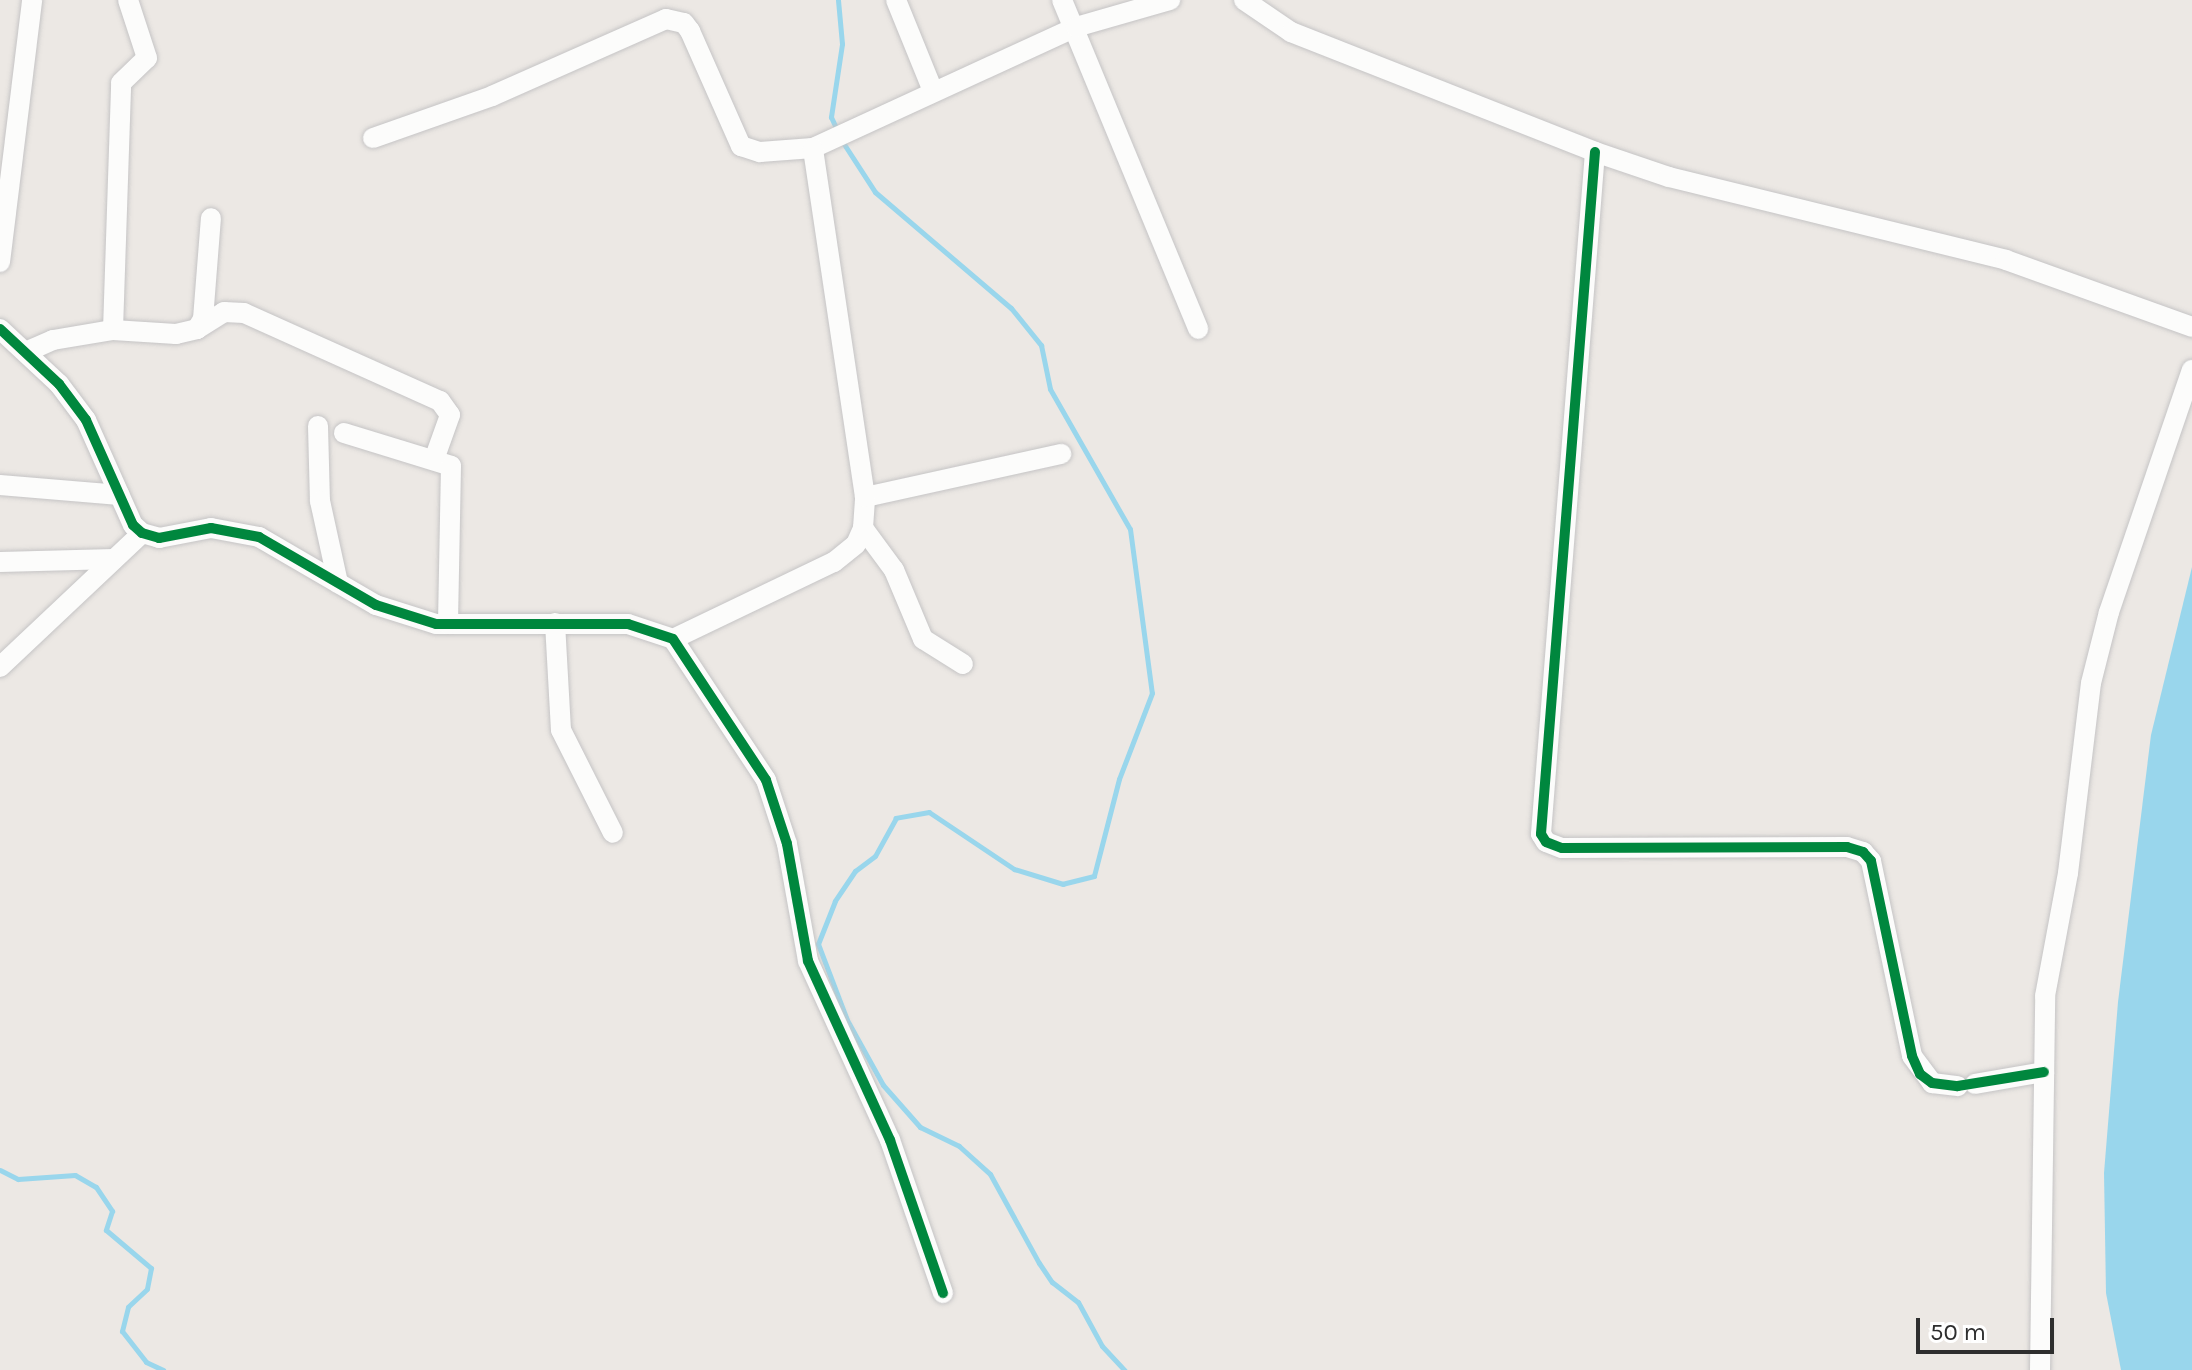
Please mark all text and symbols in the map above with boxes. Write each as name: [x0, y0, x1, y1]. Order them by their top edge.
scale bar: [1920, 1302, 2058, 1352]
text: 50 m: [1930, 1318, 1986, 1346]

